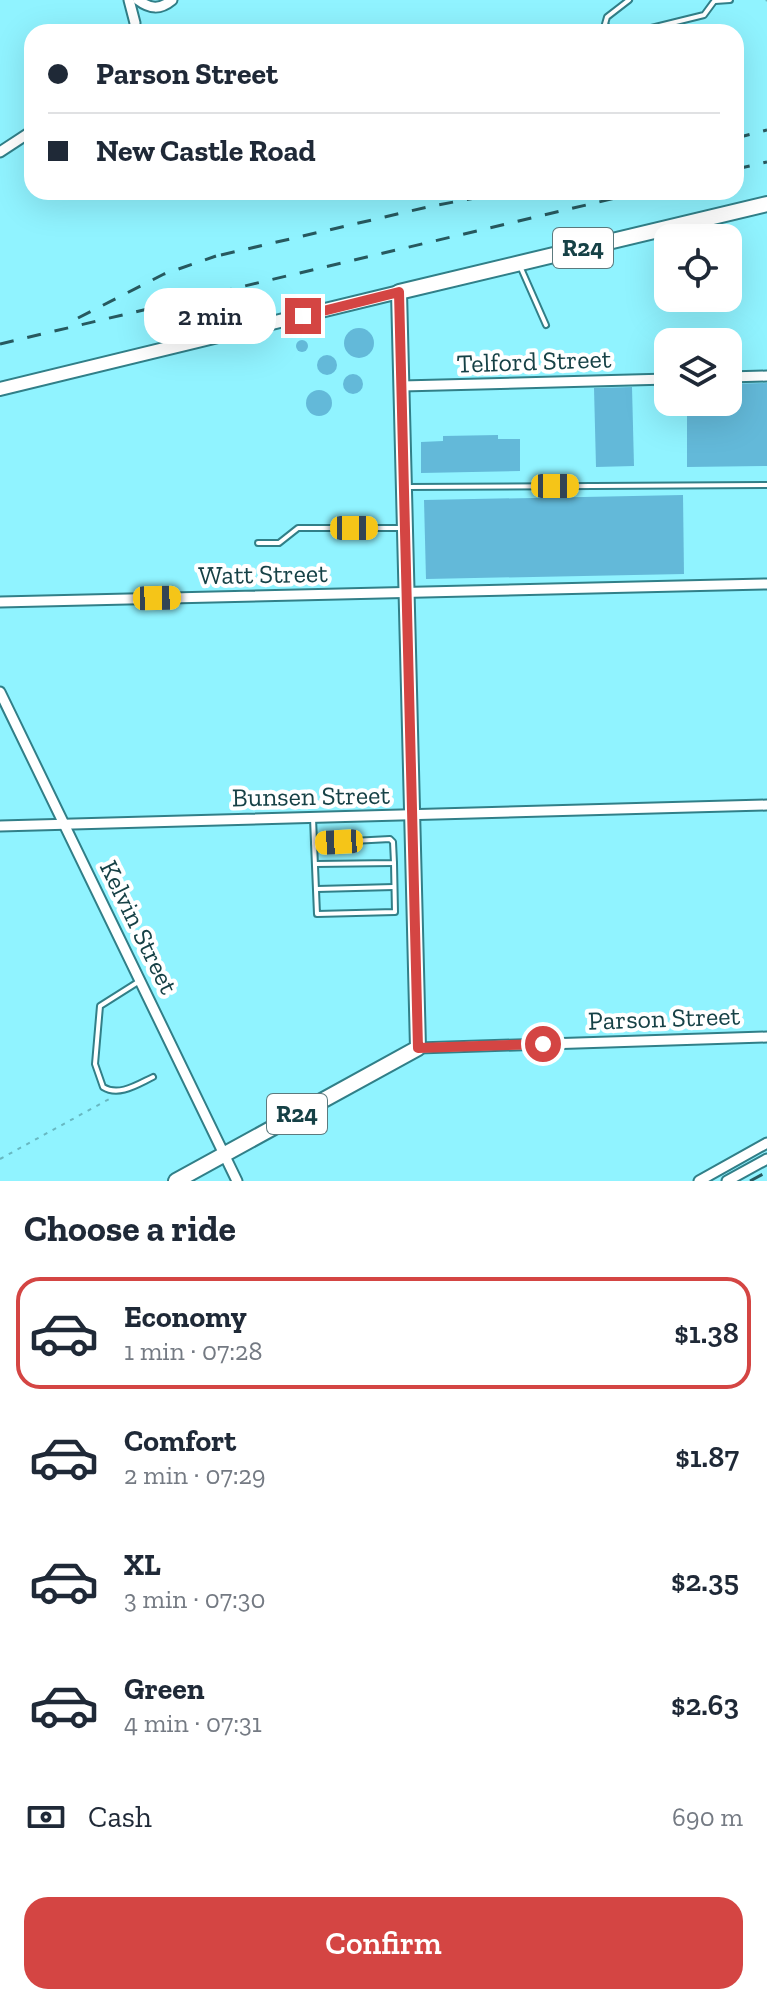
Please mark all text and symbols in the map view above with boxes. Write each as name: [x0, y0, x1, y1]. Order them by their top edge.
text: Parson Street: [96, 56, 278, 92]
text: New Castle Road: [96, 133, 316, 169]
map controls: [654, 224, 742, 416]
button: locate: [654, 224, 742, 312]
road number: R24: [553, 228, 613, 268]
callout: 2 min: [143, 288, 275, 344]
route end: [285, 298, 321, 334]
text: 2 min: [178, 300, 242, 332]
button: layers: [654, 328, 742, 416]
street label: Telford Street: [456, 342, 612, 380]
car: [531, 474, 579, 498]
car: [330, 516, 378, 540]
street label: Watt Street: [198, 557, 328, 591]
car: [133, 586, 181, 610]
street label: Bunsen Street: [232, 779, 391, 813]
car: [314, 829, 364, 855]
street label: Kelvin Street: [93, 855, 185, 999]
street label: Parson Street: [587, 999, 741, 1037]
route start: [525, 1026, 561, 1062]
road number: R24: [267, 1094, 327, 1134]
text: Choose a ride: [24, 1207, 236, 1250]
icon: car: [28, 1297, 100, 1369]
text: Economy: [124, 1299, 247, 1335]
text: $1.38: [674, 1315, 739, 1351]
text: 1 min · 07:28: [124, 1335, 262, 1367]
icon: car: [28, 1421, 100, 1493]
text: Comfort: [124, 1423, 236, 1459]
text: $1.87: [675, 1439, 739, 1475]
text: 2 min · 07:29: [124, 1459, 266, 1491]
icon: car: [28, 1545, 100, 1617]
text: XL: [124, 1547, 161, 1583]
text: $2.35: [671, 1563, 739, 1599]
text: 3 min · 07:30: [124, 1583, 265, 1615]
icon: car: [28, 1669, 100, 1741]
text: Green: [124, 1671, 204, 1707]
text: $2.63: [671, 1687, 739, 1723]
text: 4 min · 07:31: [124, 1707, 262, 1739]
icon: cash: [24, 1795, 68, 1839]
text: Cash: [88, 1799, 152, 1835]
text: 690 m: [672, 1801, 743, 1833]
button: Confirm: [24, 1897, 743, 1989]

